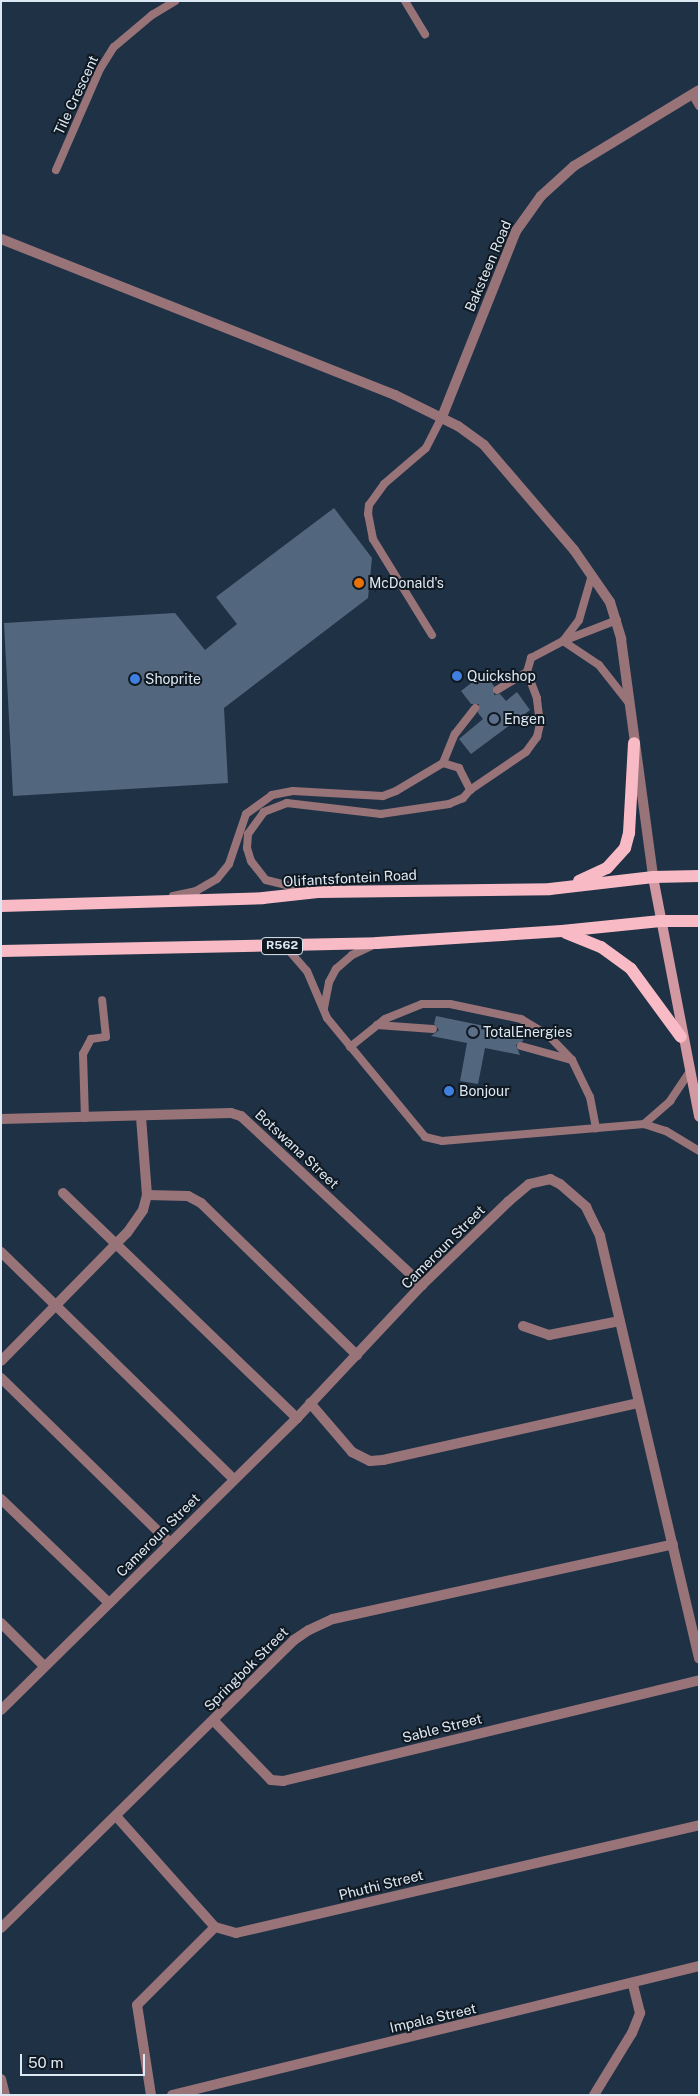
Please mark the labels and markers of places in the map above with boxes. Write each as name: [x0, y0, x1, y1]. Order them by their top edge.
place label: McDonald's: [369, 575, 444, 591]
marker: McDonald's: [353, 577, 365, 589]
place label: Quickshop: [467, 668, 536, 684]
marker: Quickshop: [451, 670, 463, 682]
place label: Shoprite: [145, 671, 201, 687]
marker: Shoprite: [129, 673, 141, 685]
place label: Engen: [504, 711, 545, 727]
marker: Engen: [488, 713, 500, 725]
place label: TotalEnergies: [483, 1024, 572, 1040]
marker: TotalEnergies: [467, 1026, 479, 1038]
place label: Bonjour: [459, 1083, 510, 1099]
marker: Bonjour: [443, 1085, 455, 1097]

